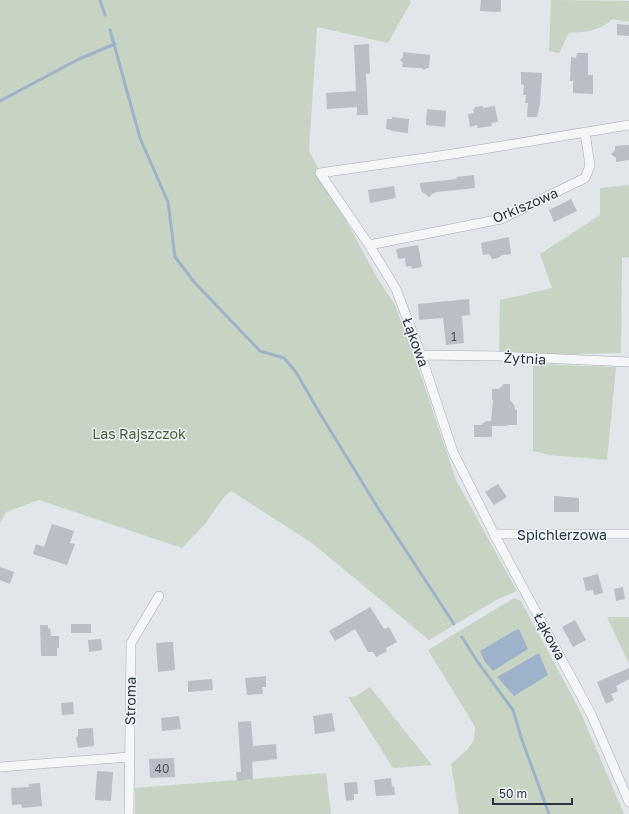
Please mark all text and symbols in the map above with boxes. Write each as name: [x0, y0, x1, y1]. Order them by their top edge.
street label: Orkiszowa: [490, 184, 560, 226]
street label: Łąkowa: [399, 315, 433, 369]
house number: 1: [451, 329, 457, 344]
street label: Żytnia: [503, 348, 547, 368]
park label: Las Rajszczok: [92, 425, 186, 442]
street label: Spichlerzowa: [517, 526, 607, 543]
street label: Łąkowa: [530, 609, 570, 663]
street label: Stroma: [121, 677, 139, 725]
house number: 40: [155, 761, 169, 776]
scale bar: [493, 780, 572, 806]
text: 50 m: [499, 786, 527, 801]

